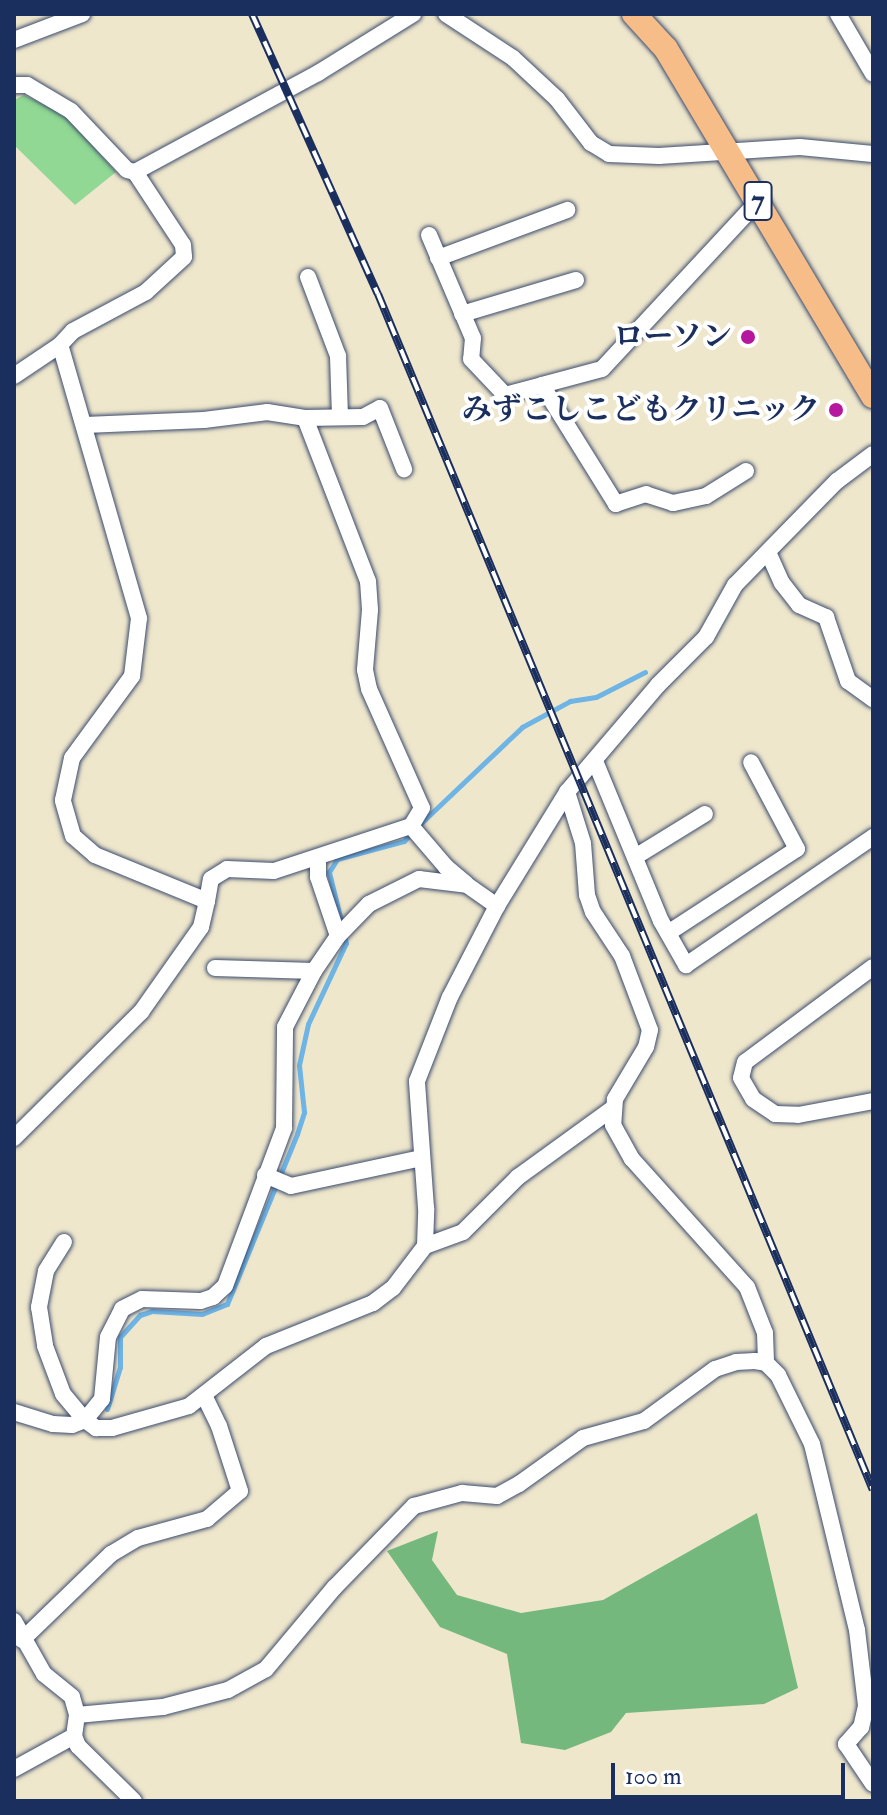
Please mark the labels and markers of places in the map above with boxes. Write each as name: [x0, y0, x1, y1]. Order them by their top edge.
place label: ローソン: [612, 319, 732, 355]
marker: ローソン: [739, 328, 757, 346]
place label: みずこしこどもクリニック: [460, 392, 820, 428]
marker: みずこしこどもクリニック: [827, 401, 845, 419]

